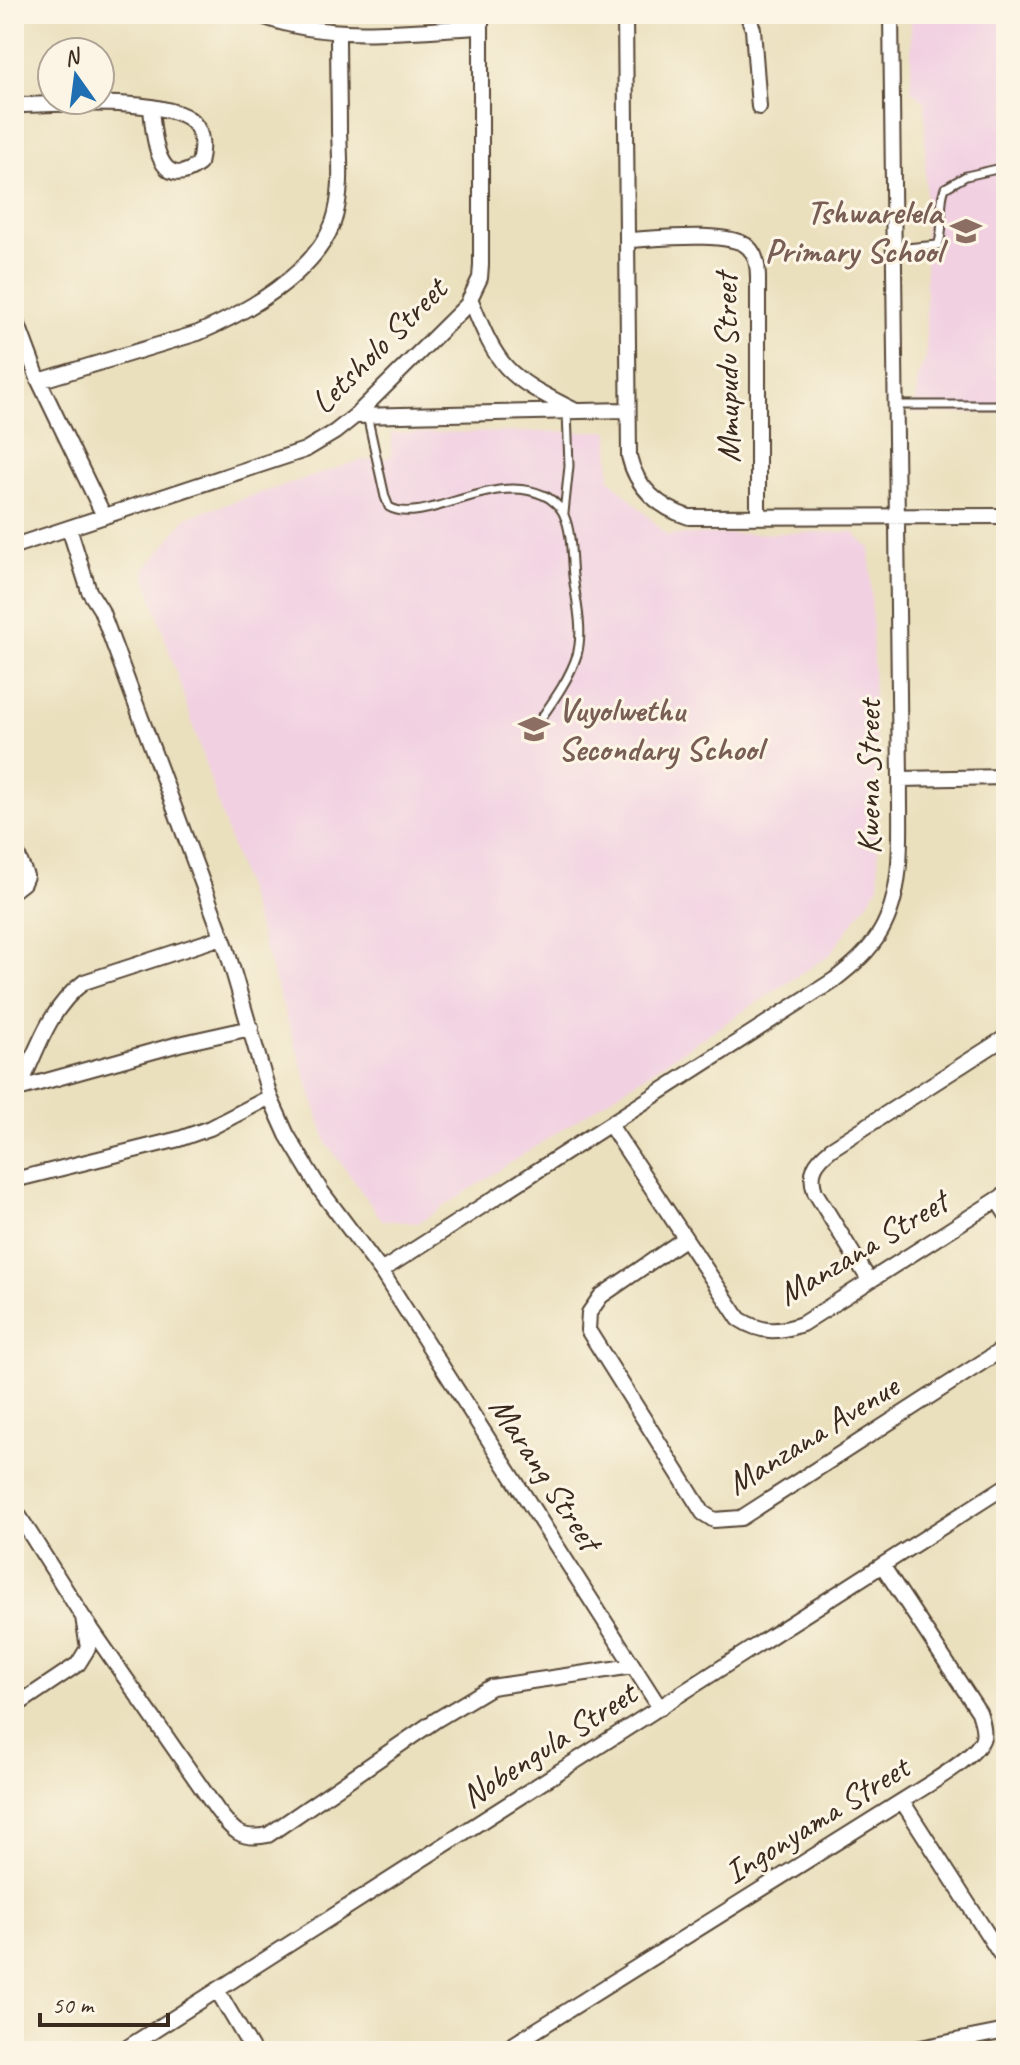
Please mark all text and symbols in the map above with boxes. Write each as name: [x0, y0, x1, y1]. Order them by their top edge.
north arrow: [36, 36, 116, 116]
text: N: [61, 42, 85, 73]
place label: Tshwarelela Primary School: [765, 190, 949, 272]
school or university icon: Tshwarelela Primary School: [949, 214, 983, 248]
street label: Letsholo Street: [301, 266, 458, 422]
street label: Mmupudu Street: [703, 268, 750, 463]
place label: Vuyolwethu Secondary School: [558, 688, 768, 770]
street label: Kwena Street: [847, 696, 890, 854]
school or university icon: Vuyolwethu Secondary School: [517, 712, 551, 746]
street label: Manzana Street: [770, 1178, 959, 1315]
street label: Manzana Avenue: [718, 1364, 908, 1504]
street label: Marang Street: [480, 1388, 614, 1562]
street label: Nobengula Street: [453, 1670, 647, 1817]
street label: Ingonyama Street: [716, 1744, 920, 1893]
scale bar: [40, 1977, 168, 2027]
text: 50 m: [52, 1990, 95, 2020]

